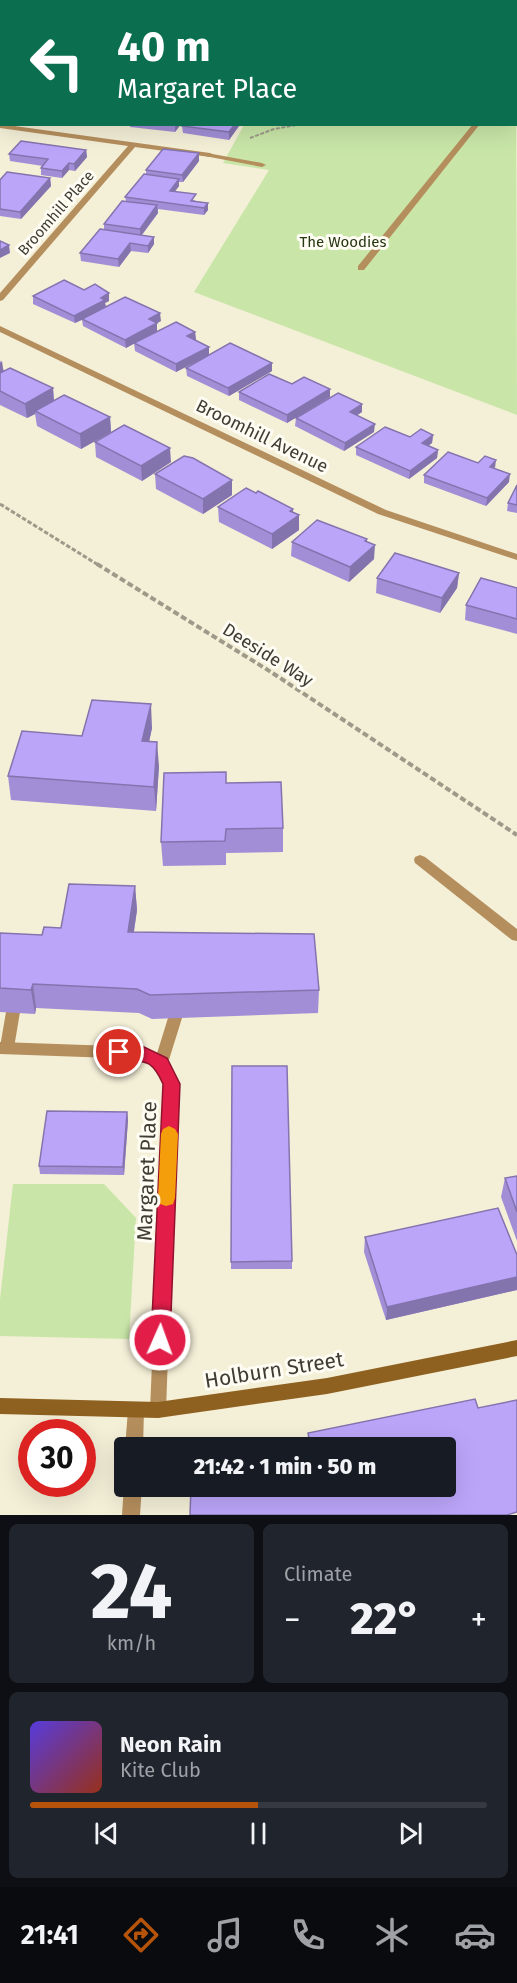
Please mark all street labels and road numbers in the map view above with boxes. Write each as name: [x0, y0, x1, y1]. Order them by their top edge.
street label: Broomhill Place: [14, 167, 98, 259]
street label: Broomhill Avenue: [192, 394, 332, 478]
street label: Deeside Way: [219, 618, 318, 692]
street label: Margaret Place: [132, 1101, 162, 1241]
street label: Holburn Street: [203, 1346, 346, 1394]

